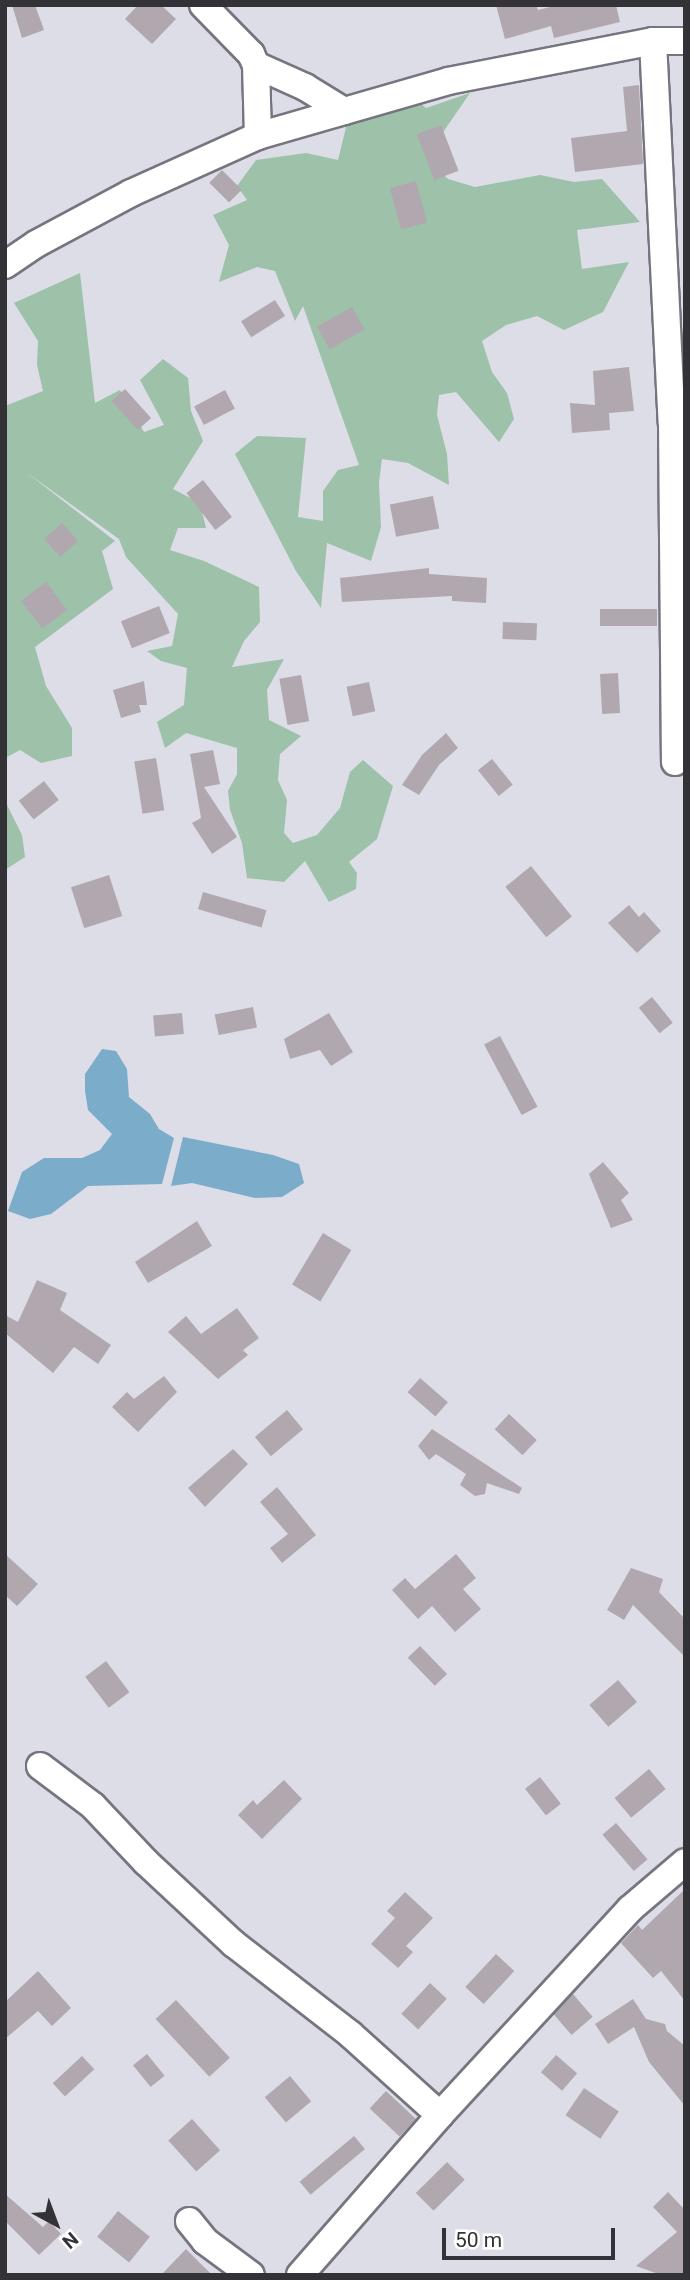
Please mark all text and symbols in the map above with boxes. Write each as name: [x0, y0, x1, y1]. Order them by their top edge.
north arrow: [21, 2189, 91, 2259]
scale bar: [445, 2214, 618, 2258]
text: N: [58, 2227, 83, 2253]
text: 50 m: [455, 2228, 502, 2252]

